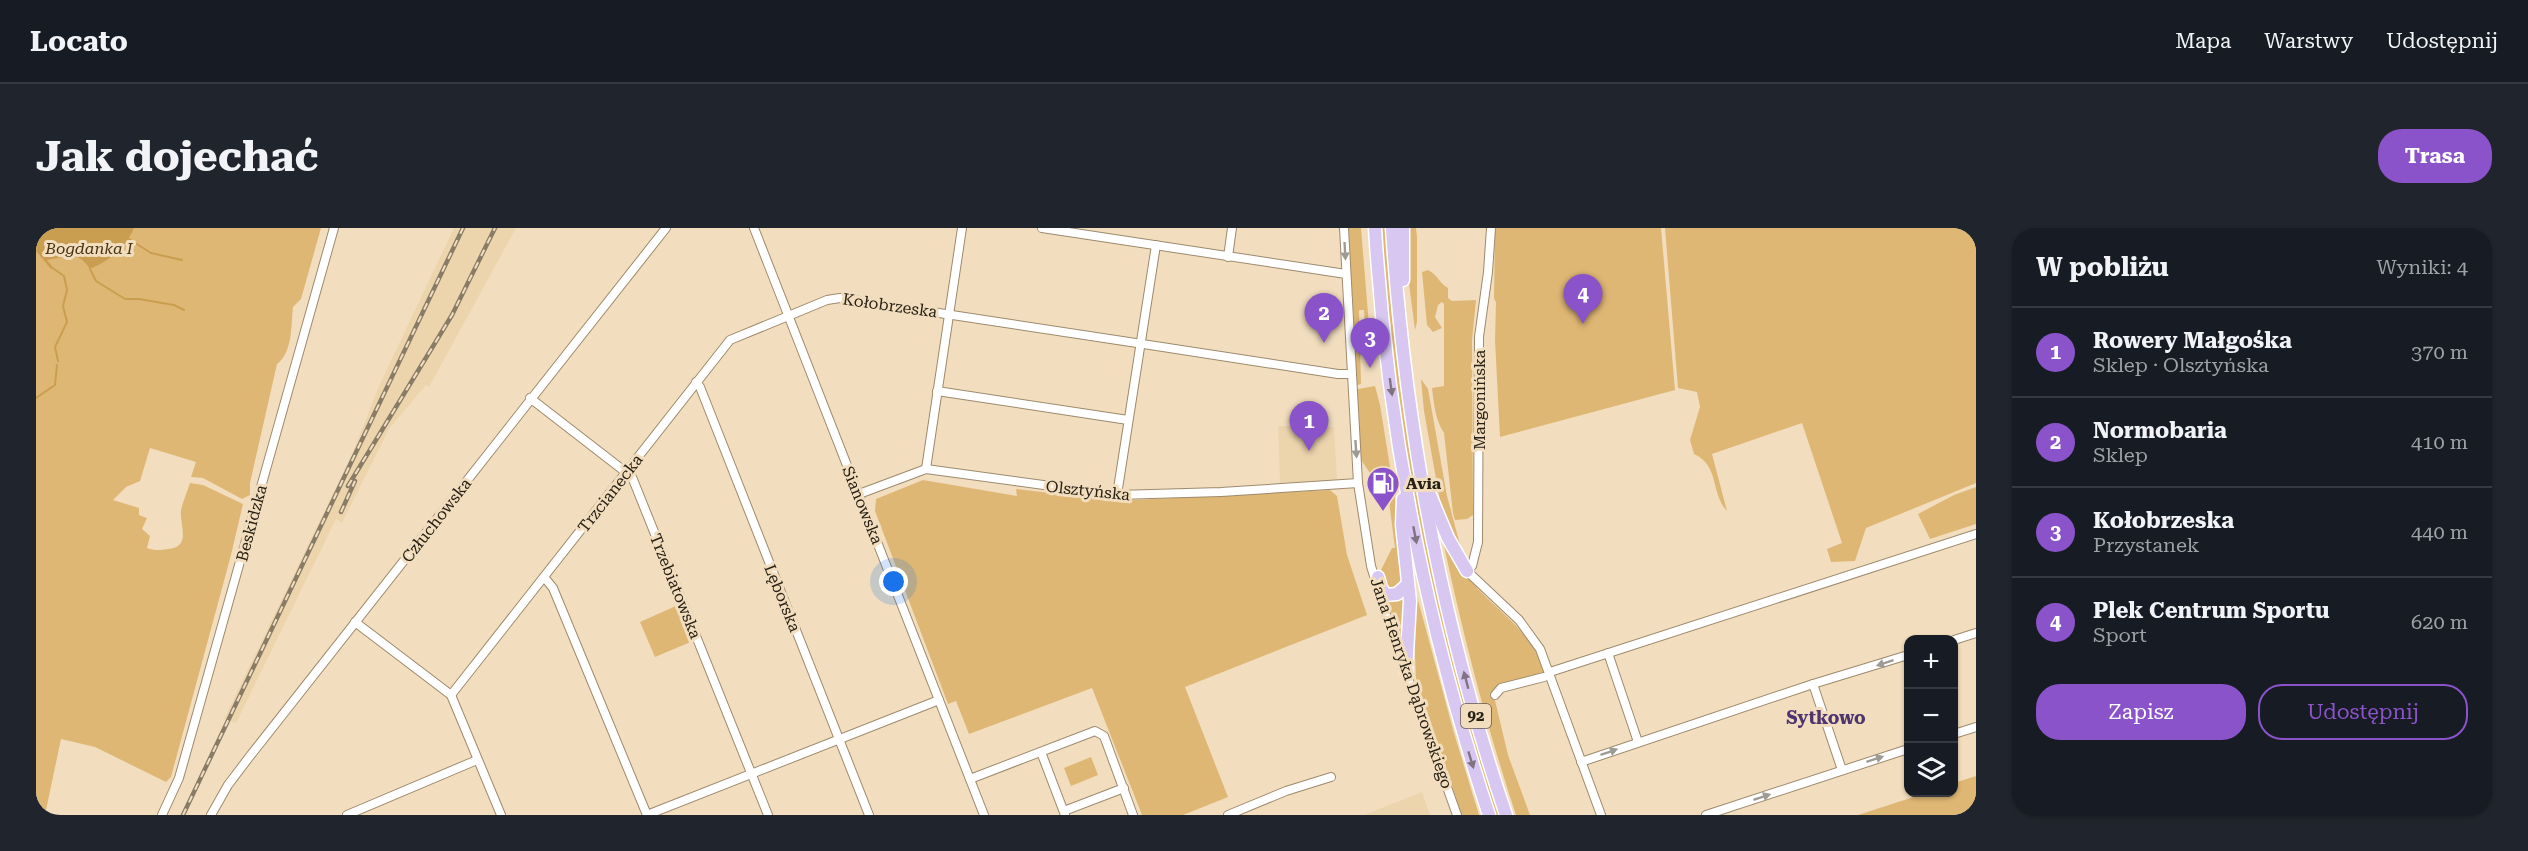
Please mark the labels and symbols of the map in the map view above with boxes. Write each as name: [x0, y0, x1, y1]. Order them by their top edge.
park label: Bogdanka I: [44, 239, 134, 258]
one-way arrow: [1341, 242, 1350, 261]
pin: 4: [1564, 274, 1602, 324]
street label: Kołobrzeska: [842, 289, 939, 322]
pin: 2: [1304, 294, 1344, 343]
pin: 3: [1350, 318, 1390, 368]
street label: Margonińska: [1470, 350, 1489, 450]
one-way arrow: [1386, 378, 1395, 397]
pin: 1: [1290, 402, 1328, 451]
one-way arrow: [1351, 440, 1360, 459]
street label: Trzcianecka: [574, 450, 647, 536]
street label: Sianowska: [838, 463, 887, 547]
fuel station icon: Avia: [1365, 465, 1401, 512]
street label: Człuchowska: [398, 474, 475, 566]
place label: Avia: [1406, 474, 1442, 493]
street label: Olsztyńska: [1045, 477, 1131, 504]
street label: Beskidzka: [232, 482, 271, 563]
one-way arrow: [1411, 525, 1420, 544]
street label: Trzebiatowska: [646, 531, 705, 642]
street label: Lęborska: [760, 562, 805, 635]
your location: [879, 567, 908, 596]
street label: Jana Henryka Dąbrowskiego: [1366, 575, 1457, 791]
one-way arrow: [1876, 658, 1894, 668]
one-way arrow: [1461, 671, 1471, 689]
road number: 92: [1461, 704, 1491, 728]
district label: Sytkowo: [1786, 707, 1866, 728]
one-way arrow: [1601, 747, 1619, 756]
one-way arrow: [1467, 751, 1476, 769]
one-way arrow: [1866, 754, 1884, 764]
one-way arrow: [1753, 791, 1771, 801]

